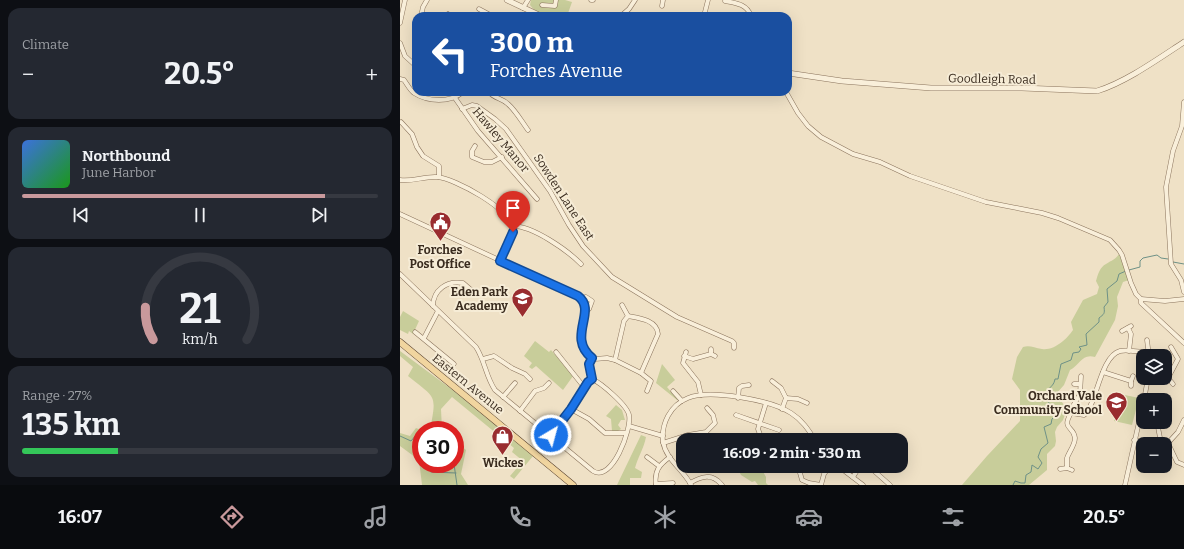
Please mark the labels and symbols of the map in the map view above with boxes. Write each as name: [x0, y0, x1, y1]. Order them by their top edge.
street label: Goodleigh Road: [948, 71, 1036, 87]
street label: Hawley Manor: [470, 105, 533, 176]
street label: Sowden Lane East: [531, 151, 598, 243]
pin: [496, 191, 530, 232]
public building icon: Forches Post Office: [427, 210, 453, 243]
place label: Forches Post Office: [409, 243, 471, 271]
place label: Eden Park Academy: [451, 285, 509, 313]
school or university icon: Eden Park Academy: [510, 286, 536, 319]
street label: Eastern Avenue: [430, 351, 506, 417]
place label: Orchard Vale Community School: [994, 389, 1102, 417]
school or university icon: Orchard Vale Community School: [1104, 390, 1130, 423]
position arrow: [530, 414, 572, 456]
speed limit sign: 30: [412, 421, 464, 473]
shop icon: Wickes: [490, 423, 516, 456]
place label: Wickes: [482, 456, 524, 470]

